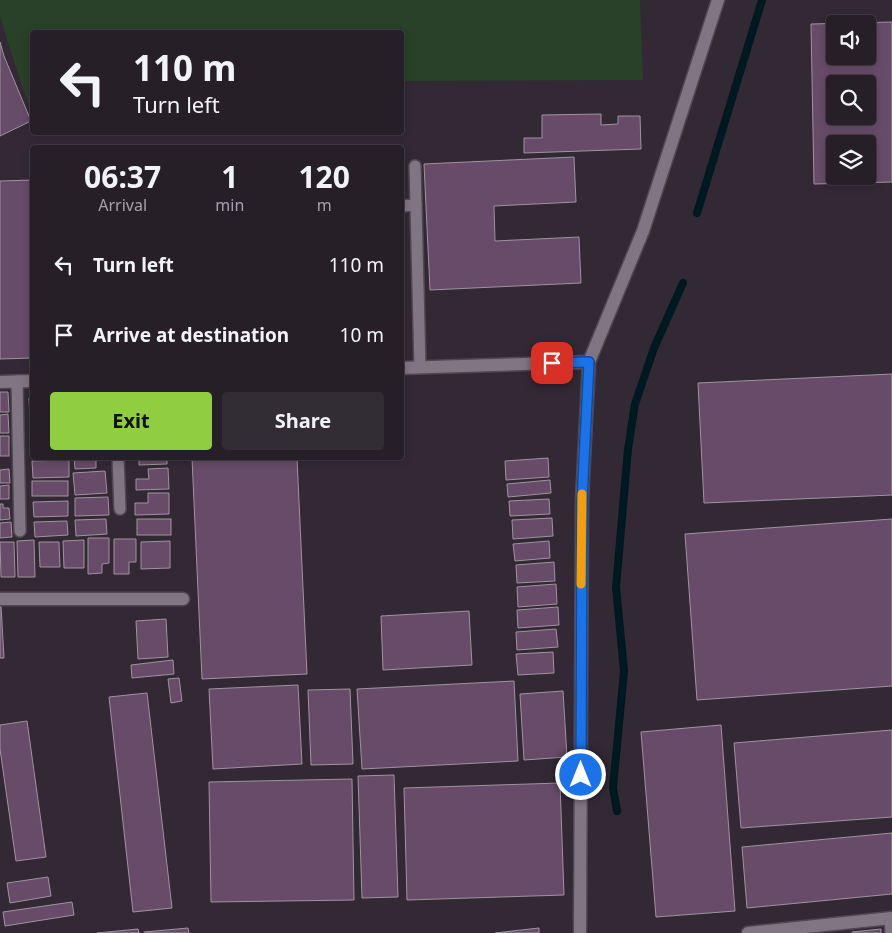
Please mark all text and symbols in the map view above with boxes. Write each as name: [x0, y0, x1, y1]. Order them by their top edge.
map controls: [826, 15, 876, 185]
button: sound: [826, 15, 876, 65]
text: 110 m: [133, 44, 236, 91]
icon: left: [50, 50, 115, 115]
button: search: [826, 75, 876, 125]
text: Turn left: [133, 89, 220, 119]
button: layers: [826, 135, 876, 185]
text: 06:37: [84, 156, 161, 197]
text: 1: [221, 156, 238, 197]
text: 120: [298, 156, 350, 197]
text: Arrival: [98, 194, 147, 216]
text: min: [215, 194, 244, 216]
text: m: [317, 194, 332, 216]
icon: left: [50, 251, 78, 279]
text: Turn left: [93, 252, 174, 278]
text: 110 m: [329, 252, 384, 278]
icon: arrive: [50, 321, 78, 349]
text: Arrive at destination: [93, 322, 289, 348]
text: 10 m: [340, 322, 384, 348]
pin: [531, 342, 573, 384]
icon: arrive: [538, 349, 566, 377]
button: Exit: [50, 392, 212, 450]
button: Share: [222, 392, 384, 450]
position arrow: [554, 748, 606, 800]

